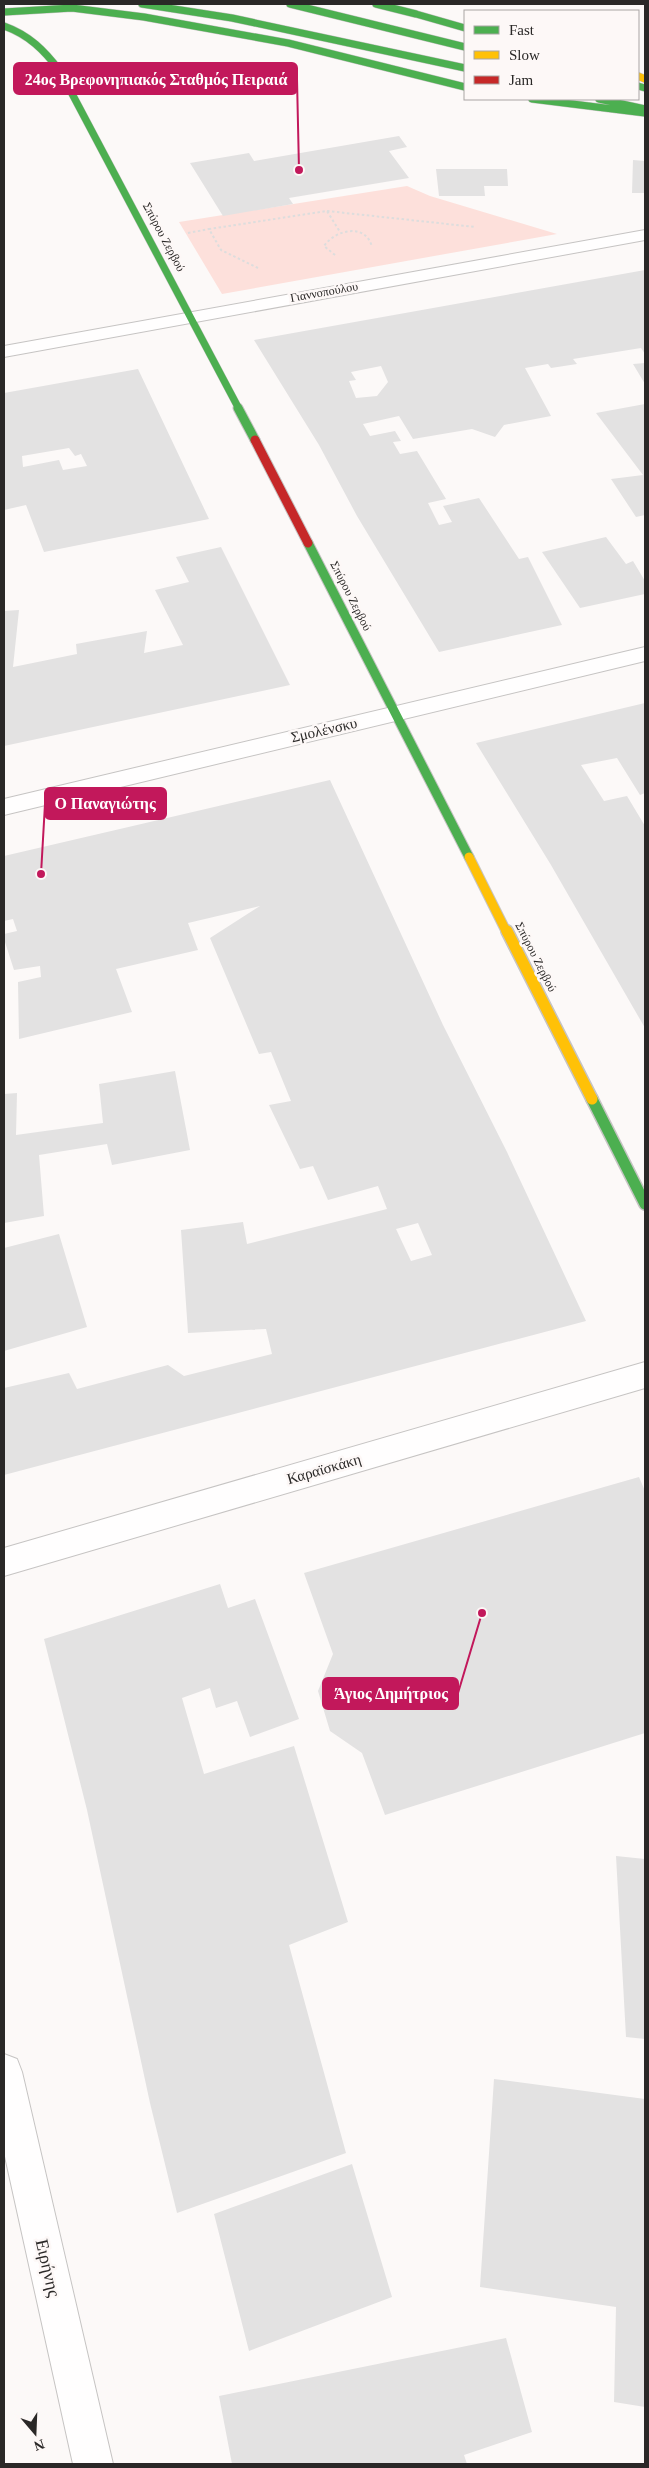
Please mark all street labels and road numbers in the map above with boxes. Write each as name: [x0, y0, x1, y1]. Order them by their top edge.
street label: Σπύρου Ζερβού: [140, 200, 188, 274]
street label: Γιαννοπούλου: [289, 279, 359, 305]
street label: Σπύρου Ζερβού: [327, 559, 375, 633]
street label: Σμολένσκυ: [289, 715, 359, 745]
street label: Σπύρου Ζερβού: [512, 920, 560, 994]
street label: Καραϊσκάκη: [285, 1451, 363, 1487]
street label: Ειρήνης: [32, 2237, 64, 2299]

